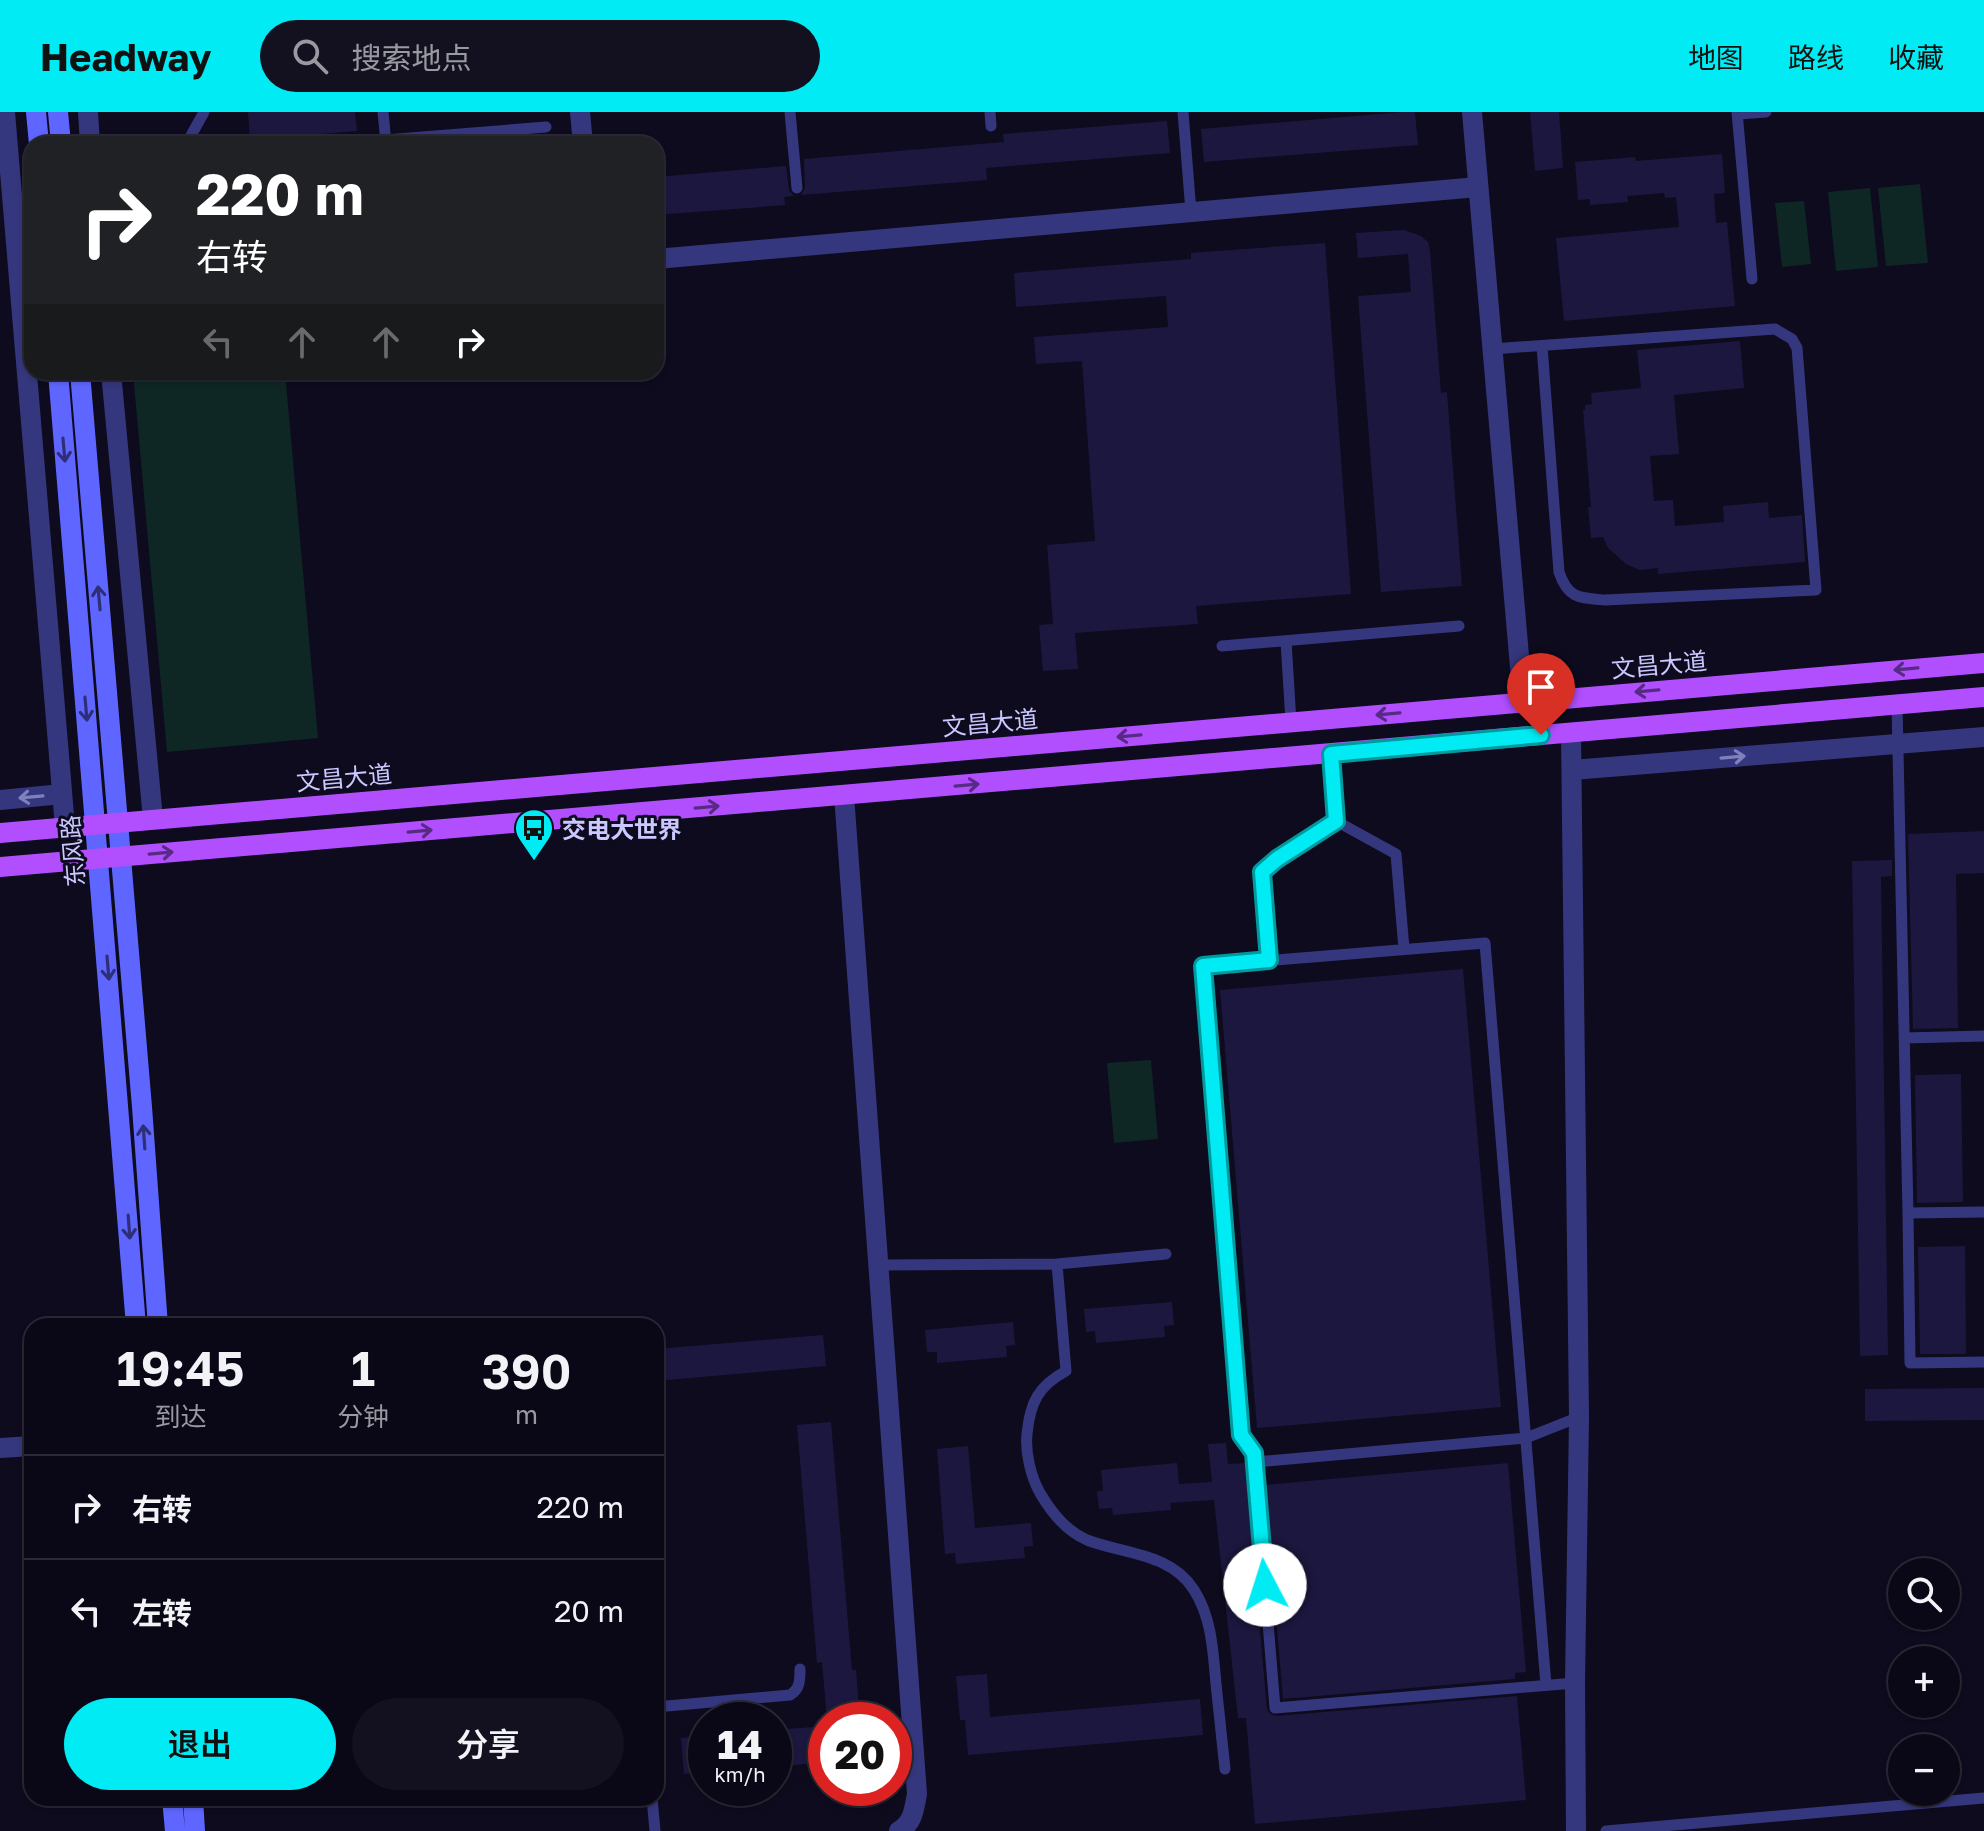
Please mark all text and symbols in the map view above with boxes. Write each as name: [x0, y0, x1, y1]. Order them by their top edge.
search box: [260, 20, 820, 92]
text: Headway: [40, 34, 212, 79]
icon: search: [288, 34, 332, 78]
text: 搜索地点: [352, 40, 472, 76]
text: 地图: [1688, 41, 1744, 74]
text: 路线: [1788, 41, 1844, 74]
text: 收藏: [1888, 41, 1944, 74]
text: 220 m: [196, 160, 364, 227]
icon: right: [64, 168, 168, 272]
text: 右转: [196, 235, 268, 278]
icon: left: [196, 320, 240, 364]
icon: ahead: [280, 320, 324, 364]
icon: ahead: [364, 320, 408, 364]
icon: right: [448, 320, 492, 364]
one-way arrow: [57, 436, 72, 463]
one-way arrow: [91, 585, 106, 612]
street label: 文昌大道: [1610, 645, 1708, 683]
pin: [1507, 653, 1575, 735]
one-way arrow: [1893, 662, 1920, 677]
icon: arrive: [1519, 665, 1563, 709]
one-way arrow: [1634, 684, 1661, 699]
one-way arrow: [79, 695, 94, 722]
street label: 文昌大道: [941, 703, 1039, 741]
one-way arrow: [1375, 707, 1402, 722]
one-way arrow: [1116, 729, 1143, 744]
one-way arrow: [1719, 749, 1746, 764]
street label: 文昌大道: [295, 758, 393, 796]
one-way arrow: [953, 777, 979, 792]
one-way arrow: [18, 790, 45, 805]
one-way arrow: [693, 799, 720, 814]
bus stop icon: 交电大世界: [513, 807, 555, 862]
street label: 东风路: [54, 814, 90, 888]
place label: 交电大世界: [562, 814, 682, 843]
one-way arrow: [407, 823, 433, 838]
one-way arrow: [147, 845, 174, 860]
one-way arrow: [101, 954, 116, 981]
one-way arrow: [136, 1124, 151, 1150]
one-way arrow: [122, 1213, 137, 1240]
text: 19:45: [117, 1339, 245, 1397]
text: 1: [351, 1339, 375, 1397]
text: 390: [482, 1342, 571, 1400]
text: m: [515, 1399, 538, 1430]
text: 到达: [155, 1401, 207, 1432]
text: 分钟: [337, 1401, 389, 1432]
icon: right: [64, 1485, 108, 1529]
text: 220 m: [537, 1489, 624, 1525]
text: 右转: [132, 1491, 192, 1527]
position arrow: [1223, 1543, 1307, 1627]
map controls: [1888, 1558, 1960, 1806]
button: search: [1888, 1558, 1960, 1630]
icon: left: [64, 1589, 108, 1633]
text: 20 m: [554, 1593, 624, 1629]
text: 左转: [132, 1595, 192, 1631]
button: +: [1888, 1646, 1960, 1718]
button: 退出: [64, 1698, 336, 1790]
button: 分享: [352, 1698, 624, 1790]
speed limit sign: 20: [808, 1702, 912, 1806]
text: 14: [717, 1720, 763, 1768]
button: −: [1888, 1734, 1960, 1806]
text: km/h: [715, 1762, 765, 1786]

